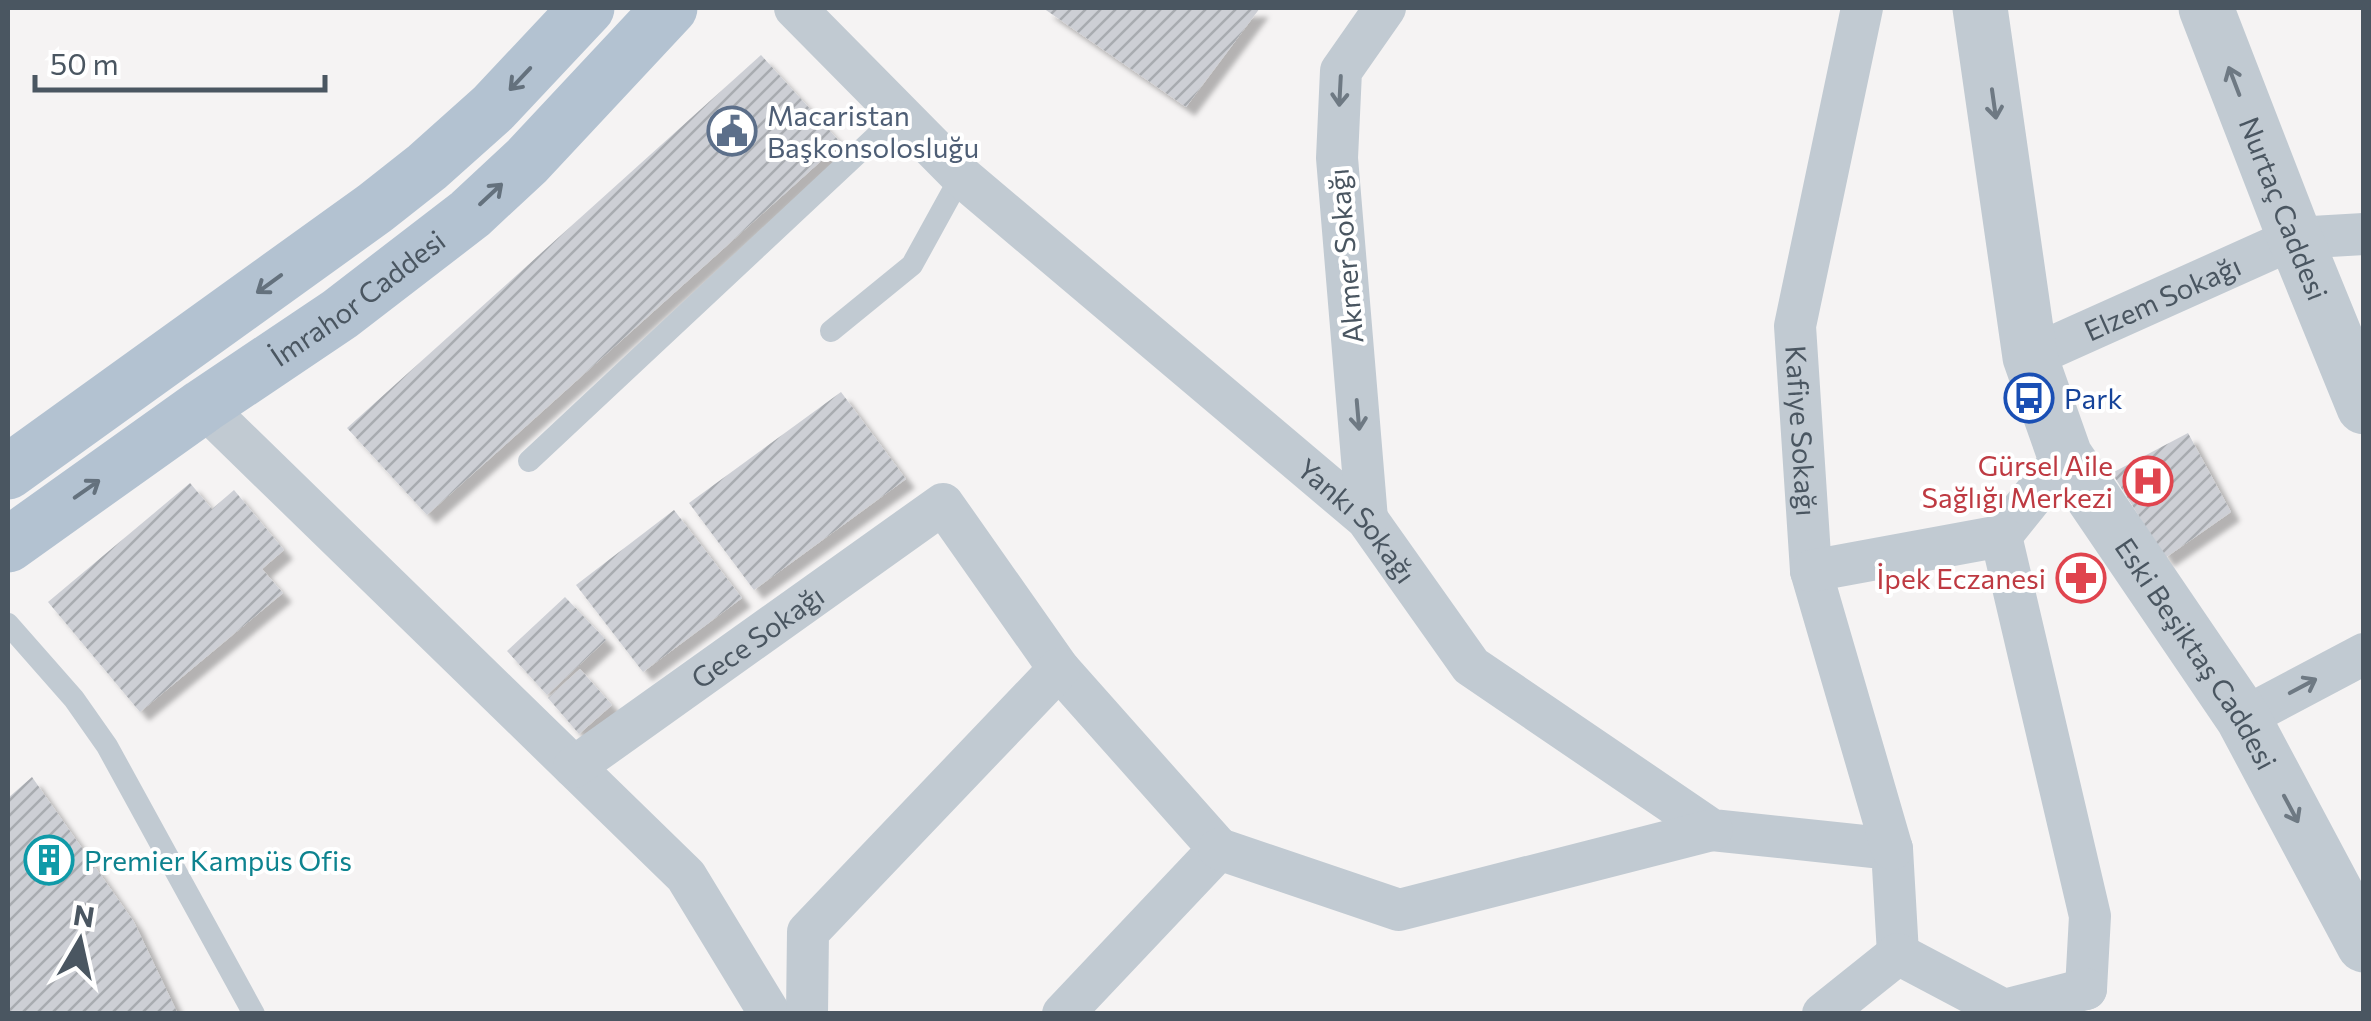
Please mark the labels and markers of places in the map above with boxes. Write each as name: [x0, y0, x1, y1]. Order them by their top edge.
place label: Macaristan Başkonsolosluğu: [767, 98, 979, 164]
public building icon: Macaristan Başkonsolosluğu: [706, 105, 758, 157]
bus stop icon: Park: [2003, 372, 2055, 424]
place label: Park: [2064, 381, 2123, 415]
place label: Gürsel Aile Sağlığı Merkezi: [1922, 448, 2113, 514]
hospital icon: Gürsel Aile Sağlığı Merkezi: [2122, 455, 2174, 507]
pharmacy icon: İpek Eczanesi: [2055, 552, 2107, 604]
place label: İpek Eczanesi: [1877, 561, 2046, 595]
building icon: Premier Kampüs Ofis: [23, 834, 75, 886]
place label: Premier Kampüs Ofis: [84, 843, 352, 877]

